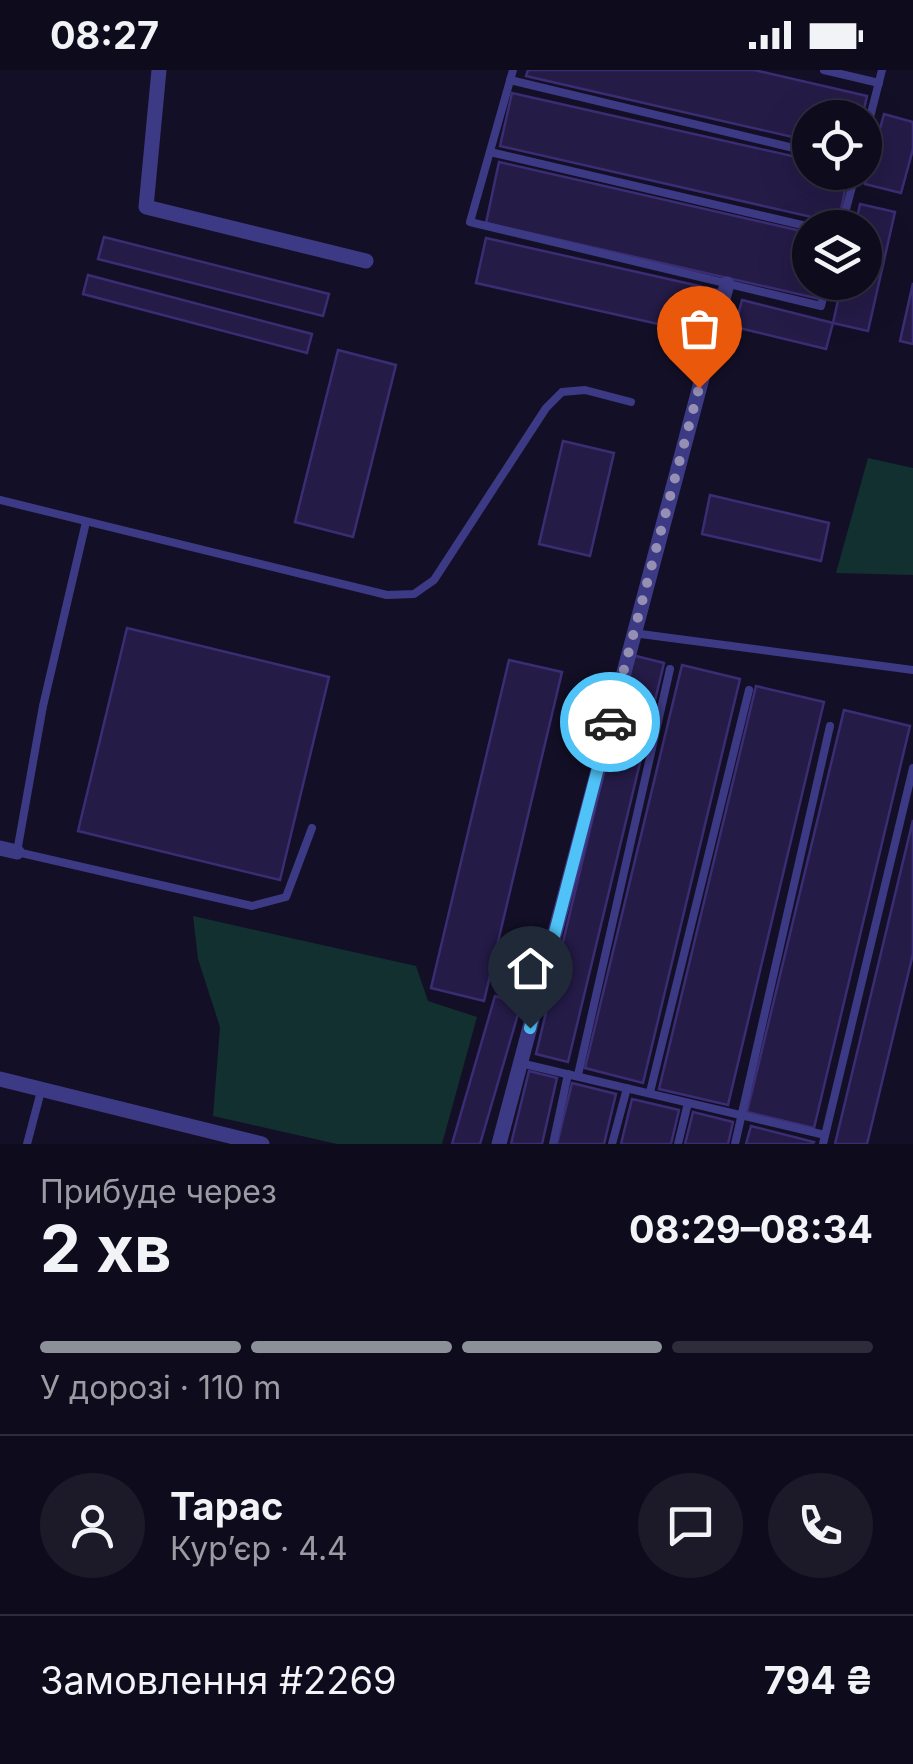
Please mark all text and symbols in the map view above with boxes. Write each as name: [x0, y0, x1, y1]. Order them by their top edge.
text: 08:27: [50, 12, 159, 58]
map controls: [792, 100, 882, 300]
button: locate: [792, 100, 882, 190]
button: layers: [792, 210, 882, 300]
pin: [657, 286, 742, 389]
icon: bag: [672, 301, 727, 356]
courier: [560, 672, 660, 772]
icon: car: [583, 695, 638, 750]
pin: [488, 926, 573, 1029]
icon: home: [503, 941, 558, 996]
text: Прибуде через: [40, 1172, 277, 1211]
text: 08:29–08:34: [629, 1206, 873, 1252]
text: 2 хв: [40, 1209, 172, 1288]
text: У дорозі · 110 m: [40, 1368, 281, 1407]
button: person: [40, 1473, 145, 1578]
button: chat: [638, 1473, 743, 1578]
button: phone: [768, 1473, 873, 1578]
text: Тарас: [170, 1483, 283, 1529]
text: Кур’єр · 4.4: [170, 1529, 348, 1568]
text: Замовлення #2269: [40, 1657, 397, 1703]
text: 794 ₴: [764, 1657, 873, 1703]

